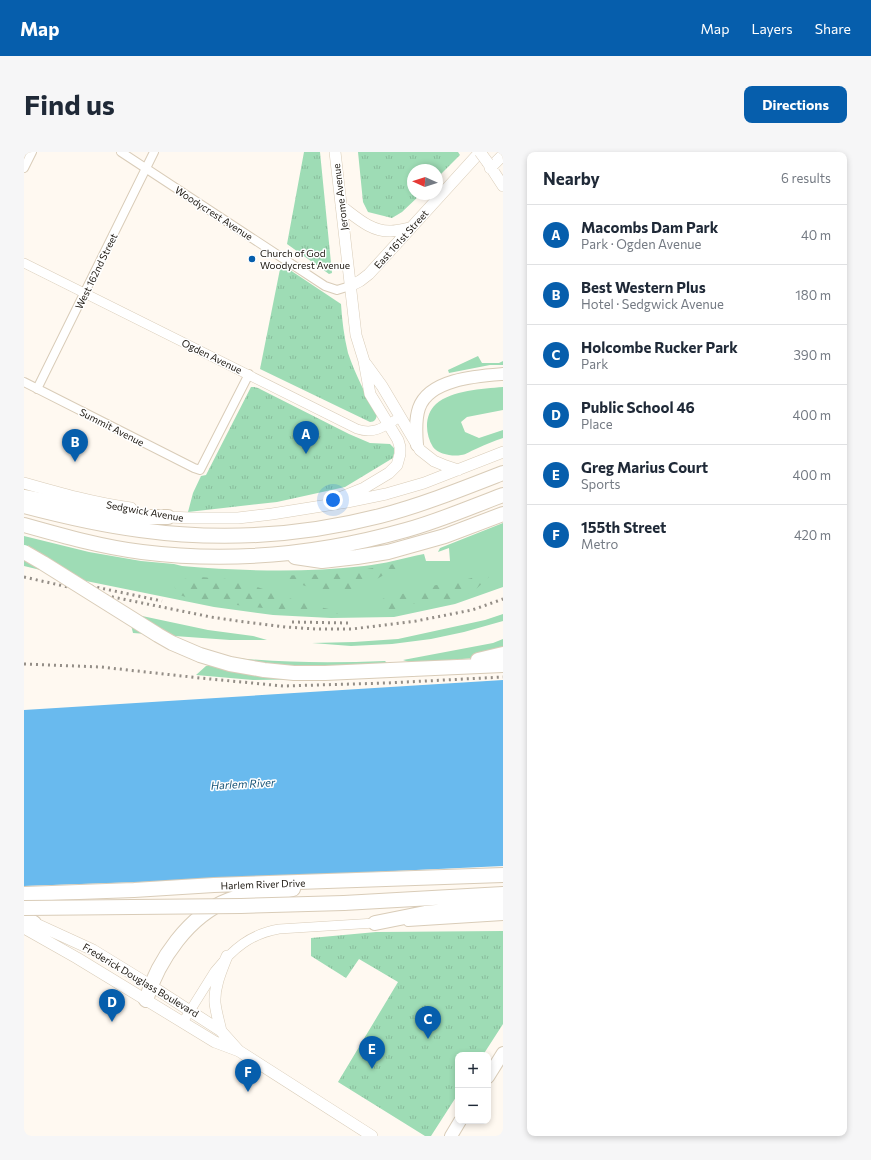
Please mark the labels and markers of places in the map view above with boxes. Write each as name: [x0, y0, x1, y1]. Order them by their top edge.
place label: Church of God Woodycrest Avenue: [260, 247, 350, 271]
marker: Church of God Woodycrest Avenue: [247, 254, 257, 264]
pin: A: [293, 421, 319, 454]
pin: B: [62, 429, 88, 462]
pin: D: [99, 989, 125, 1022]
pin: C: [415, 1006, 441, 1039]
pin: E: [359, 1036, 385, 1069]
pin: F: [235, 1059, 261, 1092]

